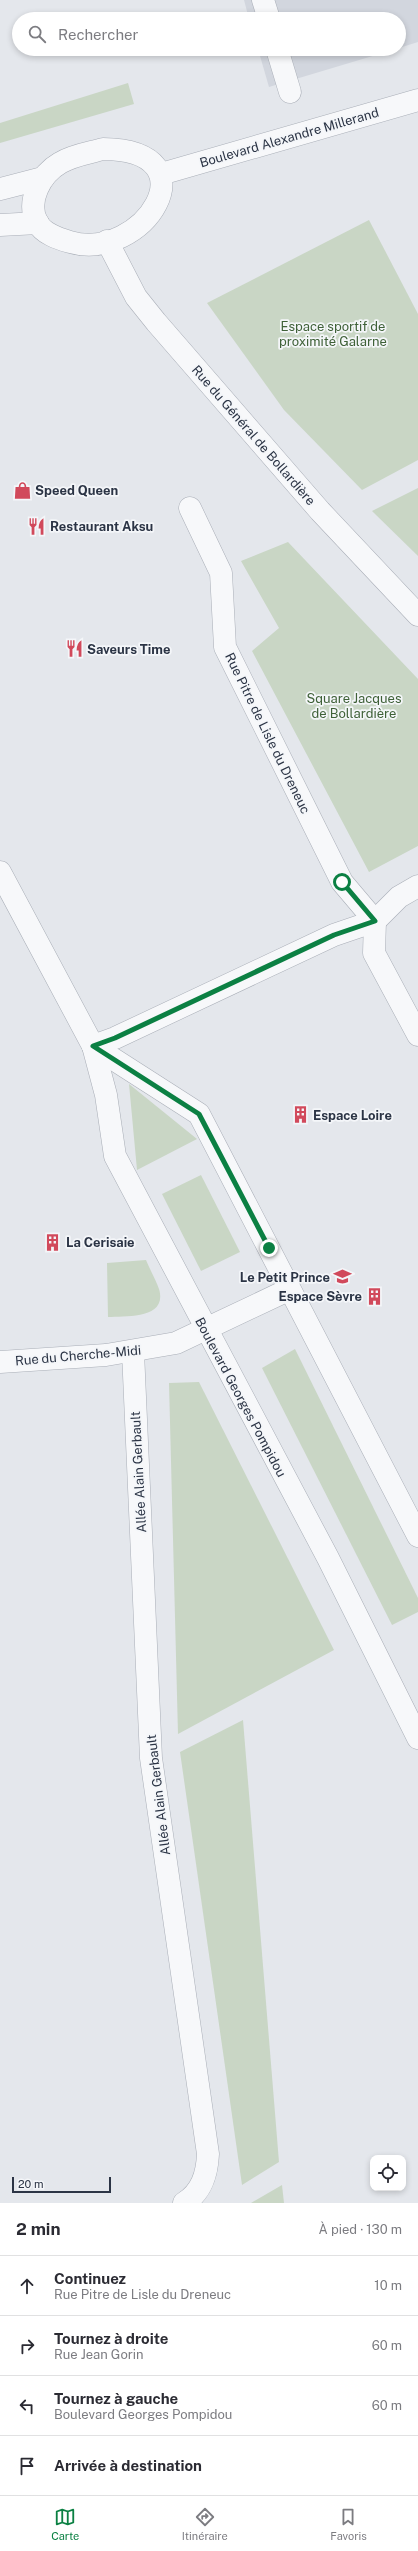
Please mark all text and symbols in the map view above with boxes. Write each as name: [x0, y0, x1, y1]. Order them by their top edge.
search box: [12, 12, 406, 56]
icon: search: [26, 23, 48, 45]
text: Rechercher: [58, 26, 138, 43]
street label: Boulevard Alexandre Millerand: [198, 105, 380, 170]
park label: Espace sportif de proximité Galarne: [279, 319, 387, 349]
street label: Rue du Général de Bollardière: [189, 362, 319, 508]
shop icon: Speed Queen: [12, 480, 32, 500]
place label: Speed Queen: [35, 483, 118, 498]
restaurant icon: Restaurant Aksu: [27, 516, 47, 536]
place label: Restaurant Aksu: [50, 519, 153, 534]
restaurant icon: Saveurs Time: [64, 639, 84, 659]
place label: Saveurs Time: [87, 642, 171, 657]
street label: Rue Pitre de Lisle du Dreneuc: [222, 650, 313, 816]
park label: Square Jacques de Bollardière: [306, 691, 402, 721]
route start: [333, 873, 351, 891]
building icon: Espace Loire: [290, 1105, 310, 1125]
place label: Espace Loire: [313, 1108, 392, 1123]
building icon: La Cerisaie: [43, 1232, 63, 1252]
place label: La Cerisaie: [66, 1235, 135, 1250]
route end: [260, 1239, 278, 1257]
school or university icon: Le Petit Prince: [333, 1267, 353, 1287]
place label: Le Petit Prince: [240, 1270, 330, 1285]
building icon: Espace Sèvre: [365, 1286, 385, 1306]
place label: Espace Sèvre: [278, 1289, 362, 1304]
street label: Boulevard Georges Pompidou: [192, 1315, 289, 1480]
street label: Rue du Cherche-Midi: [14, 1343, 142, 1368]
street label: Allée Alain Gerbault: [128, 1411, 149, 1533]
street label: Allée Alain Gerbault: [144, 1734, 173, 1856]
map controls: [370, 2155, 406, 2191]
button: locate: [370, 2155, 406, 2191]
scale bar: [12, 2175, 111, 2194]
text: 20 m: [18, 2178, 43, 2190]
text: 2 min: [16, 2219, 61, 2239]
text: À pied · 130 m: [319, 2222, 402, 2237]
text: Continuez: [54, 2270, 126, 2287]
icon: ahead: [16, 2275, 38, 2297]
text: 10 m: [374, 2278, 402, 2293]
text: Rue Pitre de Lisle du Dreneuc: [54, 2287, 231, 2302]
text: Tournez à droite: [54, 2330, 168, 2347]
icon: right: [16, 2335, 38, 2357]
text: 60 m: [372, 2338, 402, 2353]
text: Rue Jean Gorin: [54, 2347, 144, 2362]
text: Tournez à gauche: [54, 2390, 178, 2407]
icon: left: [16, 2395, 38, 2417]
text: 60 m: [372, 2398, 402, 2413]
text: Boulevard Georges Pompidou: [54, 2407, 232, 2422]
icon: arrive: [16, 2455, 38, 2477]
text: Arrivée à destination: [54, 2457, 202, 2474]
tab: Carte: [51, 2506, 79, 2542]
tab: Itinéraire: [182, 2506, 228, 2542]
tab: Favoris: [330, 2506, 367, 2542]

